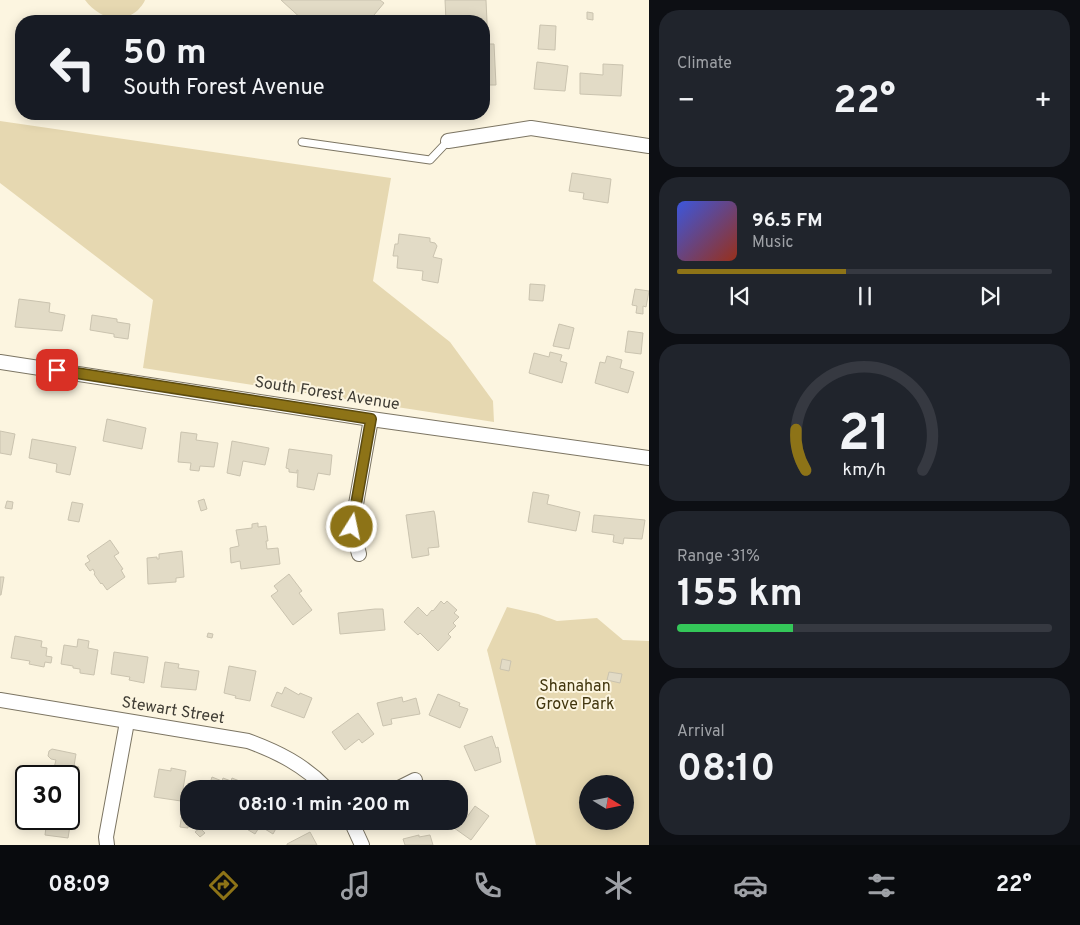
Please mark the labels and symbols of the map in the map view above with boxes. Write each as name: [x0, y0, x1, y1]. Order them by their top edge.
pin: [36, 349, 78, 391]
street label: South Forest Avenue: [253, 373, 401, 415]
position arrow: [325, 500, 377, 552]
park label: Shanahan Grove Park: [535, 677, 615, 715]
street label: Stewart Street: [120, 693, 226, 729]
speed limit sign: 30: [15, 765, 80, 830]
north arrow: [579, 775, 634, 830]

